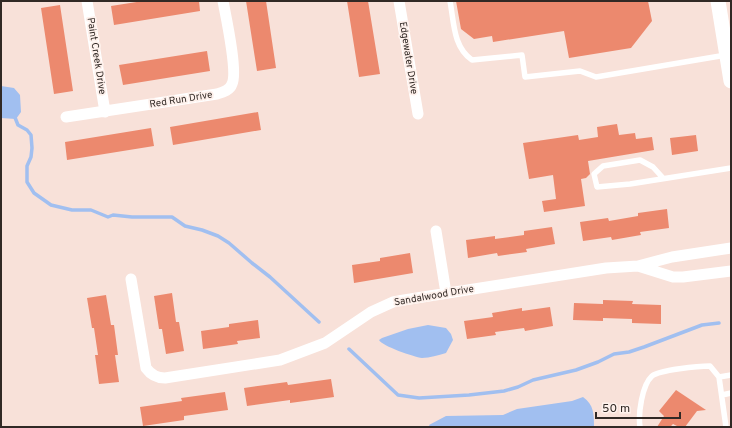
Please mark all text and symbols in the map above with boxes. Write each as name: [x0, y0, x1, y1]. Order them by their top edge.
street label: Paint Creek Drive: [83, 17, 109, 95]
street label: Edgewater Drive: [396, 21, 420, 95]
street label: Red Run Drive: [148, 89, 214, 111]
street label: Sandalwood Drive: [393, 283, 475, 309]
scale bar: [596, 394, 680, 420]
text: 50 m: [602, 401, 630, 417]

